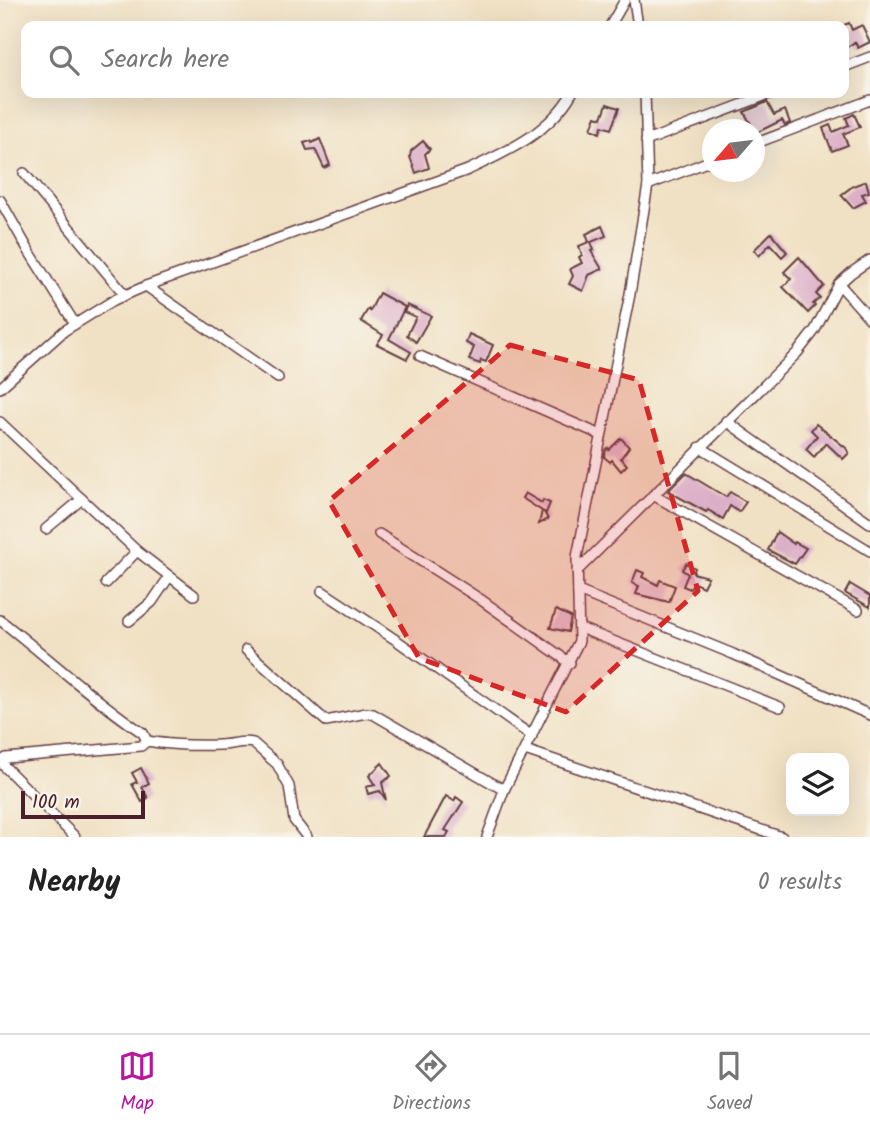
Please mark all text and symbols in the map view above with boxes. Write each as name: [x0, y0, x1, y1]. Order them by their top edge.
search box: [21, 21, 849, 98]
text: Search here: [101, 39, 229, 81]
icon: search: [45, 41, 83, 79]
north arrow: [702, 119, 765, 182]
map controls: [786, 753, 849, 816]
button: layers: [786, 753, 849, 816]
scale bar: [21, 788, 145, 820]
text: 100 m: [32, 788, 80, 818]
text: Nearby: [28, 859, 120, 907]
text: 0 results: [758, 865, 842, 901]
tab: Map: [118, 1047, 156, 1119]
tab: Directions: [392, 1047, 471, 1119]
tab: Saved: [707, 1047, 752, 1119]

